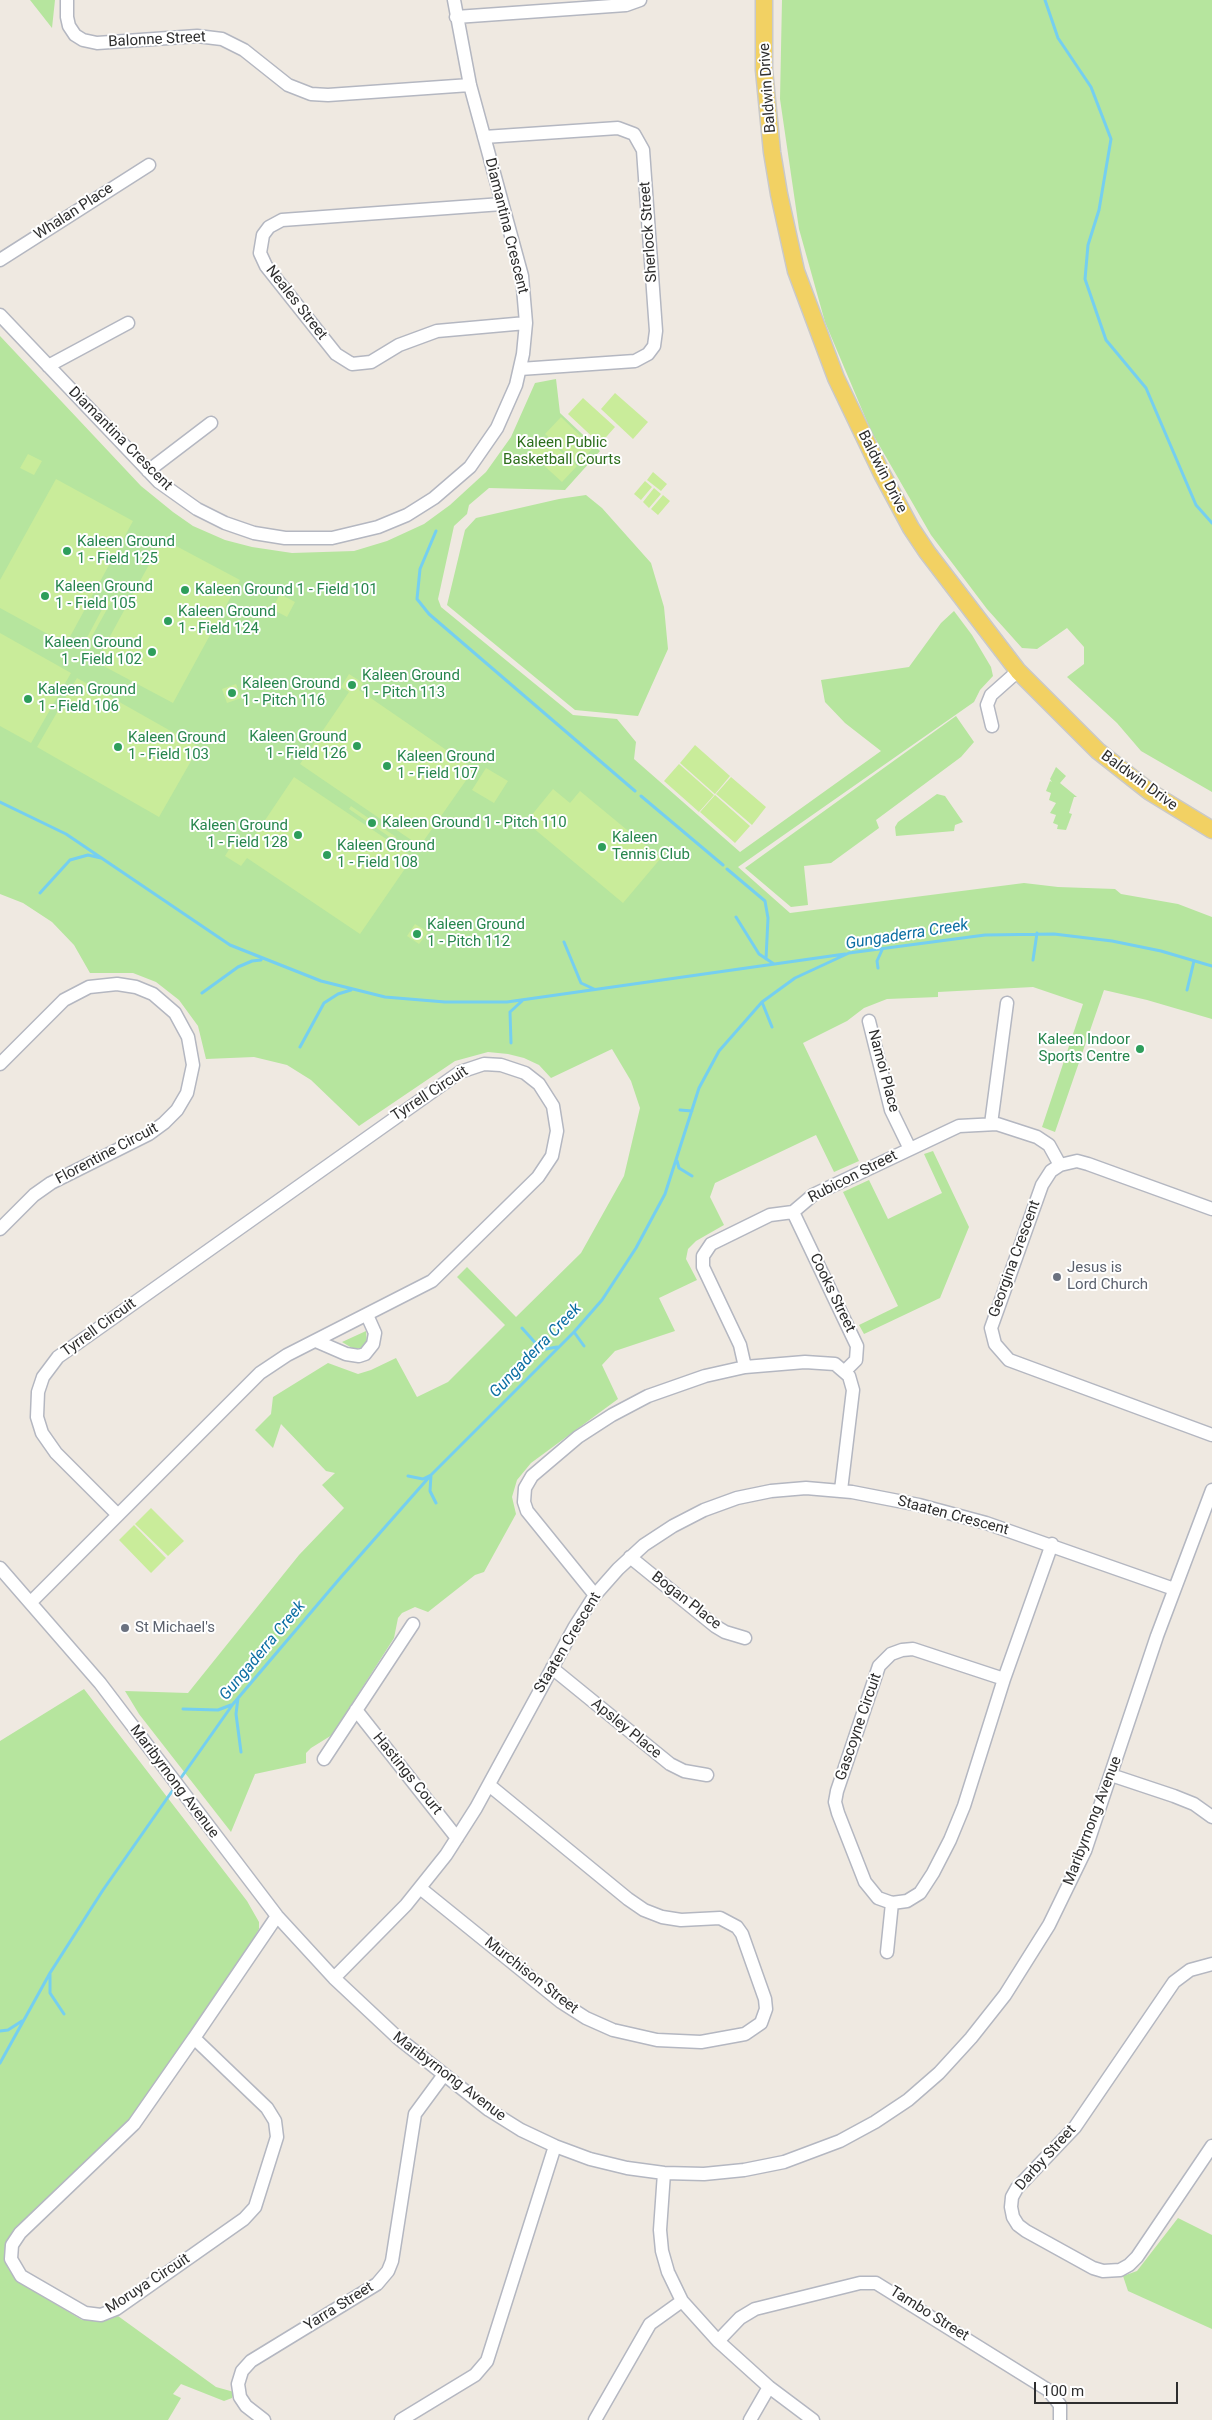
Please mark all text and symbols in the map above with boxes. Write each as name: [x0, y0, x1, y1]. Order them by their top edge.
street label: Balonne Street: [108, 28, 206, 52]
street label: Baldwin Drive: [756, 42, 780, 134]
street label: Diamantina Crescent: [480, 156, 532, 296]
street label: Whalan Place: [31, 180, 117, 244]
street label: Sherlock Street: [636, 181, 662, 283]
street label: Neales Street: [261, 262, 331, 344]
street label: Diamantina Crescent: [64, 383, 176, 495]
street label: Baldwin Drive: [853, 428, 911, 516]
park label: Kaleen Public Basketball Courts: [503, 434, 621, 469]
place label: Kaleen Ground 1 - Field 125: [77, 533, 175, 568]
marker: Kaleen Ground 1 - Field 125: [61, 545, 73, 557]
place label: Kaleen Ground 1 - Field 105: [55, 578, 153, 613]
place label: Kaleen Ground 1 - Field 101: [195, 581, 378, 599]
marker: Kaleen Ground 1 - Field 101: [179, 584, 191, 596]
marker: Kaleen Ground 1 - Field 105: [39, 590, 51, 602]
place label: Kaleen Ground 1 - Field 124: [178, 603, 276, 638]
marker: Kaleen Ground 1 - Field 124: [162, 615, 174, 627]
place label: Kaleen Ground 1 - Field 102: [44, 634, 142, 669]
marker: Kaleen Ground 1 - Field 102: [146, 646, 158, 658]
place label: Kaleen Ground 1 - Pitch 113: [362, 667, 460, 702]
place label: Kaleen Ground 1 - Pitch 116: [242, 675, 340, 710]
marker: Kaleen Ground 1 - Pitch 113: [346, 679, 358, 691]
place label: Kaleen Ground 1 - Field 106: [38, 681, 136, 716]
marker: Kaleen Ground 1 - Pitch 116: [226, 687, 238, 699]
marker: Kaleen Ground 1 - Field 106: [22, 693, 34, 705]
place label: Kaleen Ground 1 - Field 126: [249, 728, 347, 763]
place label: Kaleen Ground 1 - Field 103: [128, 729, 226, 764]
marker: Kaleen Ground 1 - Field 126: [351, 740, 363, 752]
marker: Kaleen Ground 1 - Field 103: [112, 741, 124, 753]
street label: Baldwin Drive: [1097, 747, 1181, 815]
place label: Kaleen Ground 1 - Field 107: [397, 748, 495, 783]
marker: Kaleen Ground 1 - Field 107: [381, 760, 393, 772]
place label: Kaleen Ground 1 - Pitch 110: [382, 814, 567, 832]
place label: Kaleen Ground 1 - Field 128: [190, 817, 288, 852]
marker: Kaleen Ground 1 - Pitch 110: [366, 817, 378, 829]
marker: Kaleen Ground 1 - Field 128: [292, 829, 304, 841]
place label: Kaleen Tennis Club: [612, 829, 690, 864]
place label: Kaleen Ground 1 - Field 108: [337, 837, 435, 872]
marker: Kaleen Tennis Club: [596, 841, 608, 853]
marker: Kaleen Ground 1 - Field 108: [321, 849, 333, 861]
place label: Kaleen Ground 1 - Pitch 112: [427, 916, 525, 951]
water label: Gungaderra Creek: [844, 916, 970, 954]
marker: Kaleen Ground 1 - Pitch 112: [411, 928, 423, 940]
street label: Namoi Place: [863, 1028, 903, 1114]
place label: Kaleen Indoor Sports Centre: [1038, 1031, 1130, 1066]
marker: Kaleen Indoor Sports Centre: [1134, 1043, 1146, 1055]
street label: Tyrrell Circuit: [388, 1063, 472, 1125]
street label: Florentine Circuit: [53, 1119, 161, 1189]
street label: Rubicon Street: [805, 1147, 901, 1207]
street label: Georgina Crescent: [985, 1198, 1045, 1320]
street label: Cooks Street: [805, 1251, 859, 1335]
place label: Jesus is Lord Church: [1067, 1259, 1148, 1294]
marker: Jesus is Lord Church: [1051, 1271, 1063, 1283]
street label: Tyrrell Circuit: [58, 1295, 140, 1361]
water label: Gungaderra Creek: [486, 1300, 586, 1402]
street label: Staaten Crescent: [895, 1493, 1011, 1539]
street label: Bogan Place: [648, 1568, 724, 1634]
street label: Staaten Crescent: [531, 1589, 605, 1697]
water label: Gungaderra Creek: [216, 1597, 310, 1705]
place label: St Michael's: [135, 1619, 215, 1637]
marker: St Michael's: [119, 1622, 131, 1634]
street label: Gascoyne Circuit: [832, 1671, 886, 1783]
street label: Apsley Place: [587, 1695, 665, 1763]
street label: Maribyrnong Avenue: [126, 1722, 222, 1842]
street label: Hastings Court: [368, 1729, 446, 1819]
street label: Maribyrnong Avenue: [1060, 1754, 1126, 1888]
street label: Murchison Street: [481, 1934, 581, 2018]
street label: Maribyrnong Avenue: [389, 2029, 509, 2125]
street label: Darby Street: [1012, 2122, 1080, 2194]
street label: Moruya Circuit: [102, 2250, 194, 2318]
street label: Yarra Street: [301, 2279, 377, 2335]
street label: Tambo Street: [886, 2283, 972, 2345]
scale bar: [1037, 2372, 1181, 2404]
text: 100 m: [1042, 2382, 1084, 2400]

